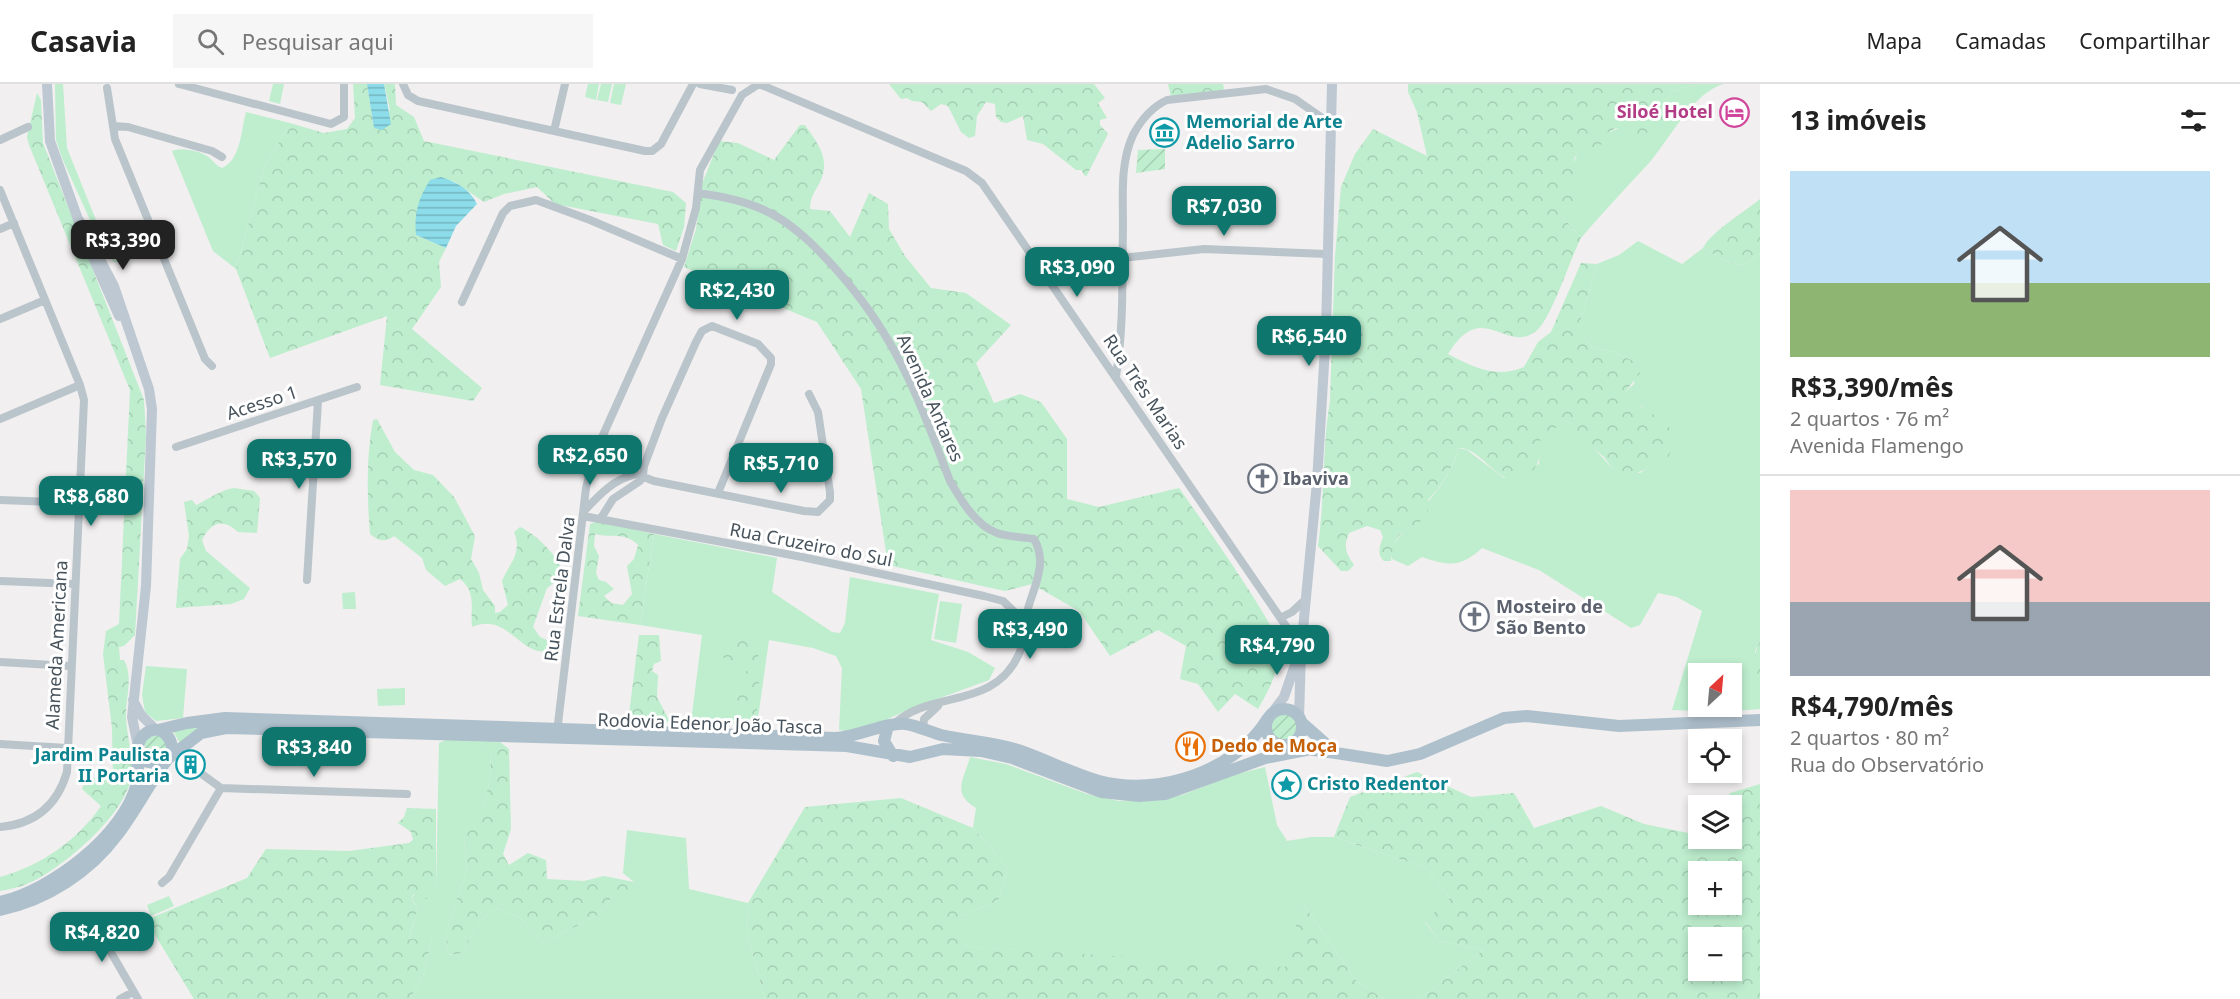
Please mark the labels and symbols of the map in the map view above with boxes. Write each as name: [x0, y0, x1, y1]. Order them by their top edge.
hotel icon: Siloé Hotel: [1718, 96, 1750, 128]
place label: Siloé Hotel: [1617, 99, 1713, 123]
place label: Memorial de Arte Adelio Sarro: [1186, 109, 1343, 154]
museum icon: Memorial de Arte Adelio Sarro: [1149, 116, 1181, 148]
pin: R$7,030: [1169, 186, 1279, 237]
pin: R$3,390: [68, 220, 178, 271]
pin: R$3,090: [1022, 247, 1132, 298]
pin: R$2,430: [682, 270, 792, 321]
pin: R$6,540: [1254, 316, 1364, 367]
street label: Rua Três Marias: [1098, 329, 1193, 454]
street label: Avenida Antares: [892, 330, 970, 465]
street label: Acesso 1: [223, 379, 300, 425]
pin: R$2,650: [535, 435, 645, 486]
pin: R$3,570: [244, 439, 354, 490]
pin: R$5,710: [726, 443, 836, 494]
church icon: Ibaviva: [1246, 463, 1278, 495]
place label: Ibaviva: [1283, 466, 1349, 490]
pin: R$8,680: [36, 476, 146, 527]
street label: Rua Estrela Dalva: [538, 515, 580, 663]
street label: Rua Cruzeiro do Sul: [728, 516, 895, 572]
street label: Alameda Americana: [40, 560, 72, 730]
place label: Mosteiro de São Bento: [1496, 594, 1603, 639]
church icon: Mosteiro de São Bento: [1459, 601, 1491, 633]
pin: R$3,490: [975, 609, 1085, 660]
pin: R$4,790: [1222, 625, 1332, 676]
north arrow: [1688, 663, 1742, 717]
street label: Rodovia Edenor João Tasca: [597, 707, 823, 739]
pin: R$3,840: [259, 727, 369, 778]
restaurant icon: Dedo de Moça: [1174, 730, 1206, 762]
place label: Dedo de Moça: [1211, 733, 1337, 757]
place label: Jardim Paulista II Portaria: [33, 742, 170, 787]
building icon: Jardim Paulista II Portaria: [175, 749, 207, 781]
place icon: Cristo Redentor: [1270, 768, 1302, 800]
place label: Cristo Redentor: [1307, 771, 1448, 795]
pin: R$4,820: [47, 912, 157, 963]

